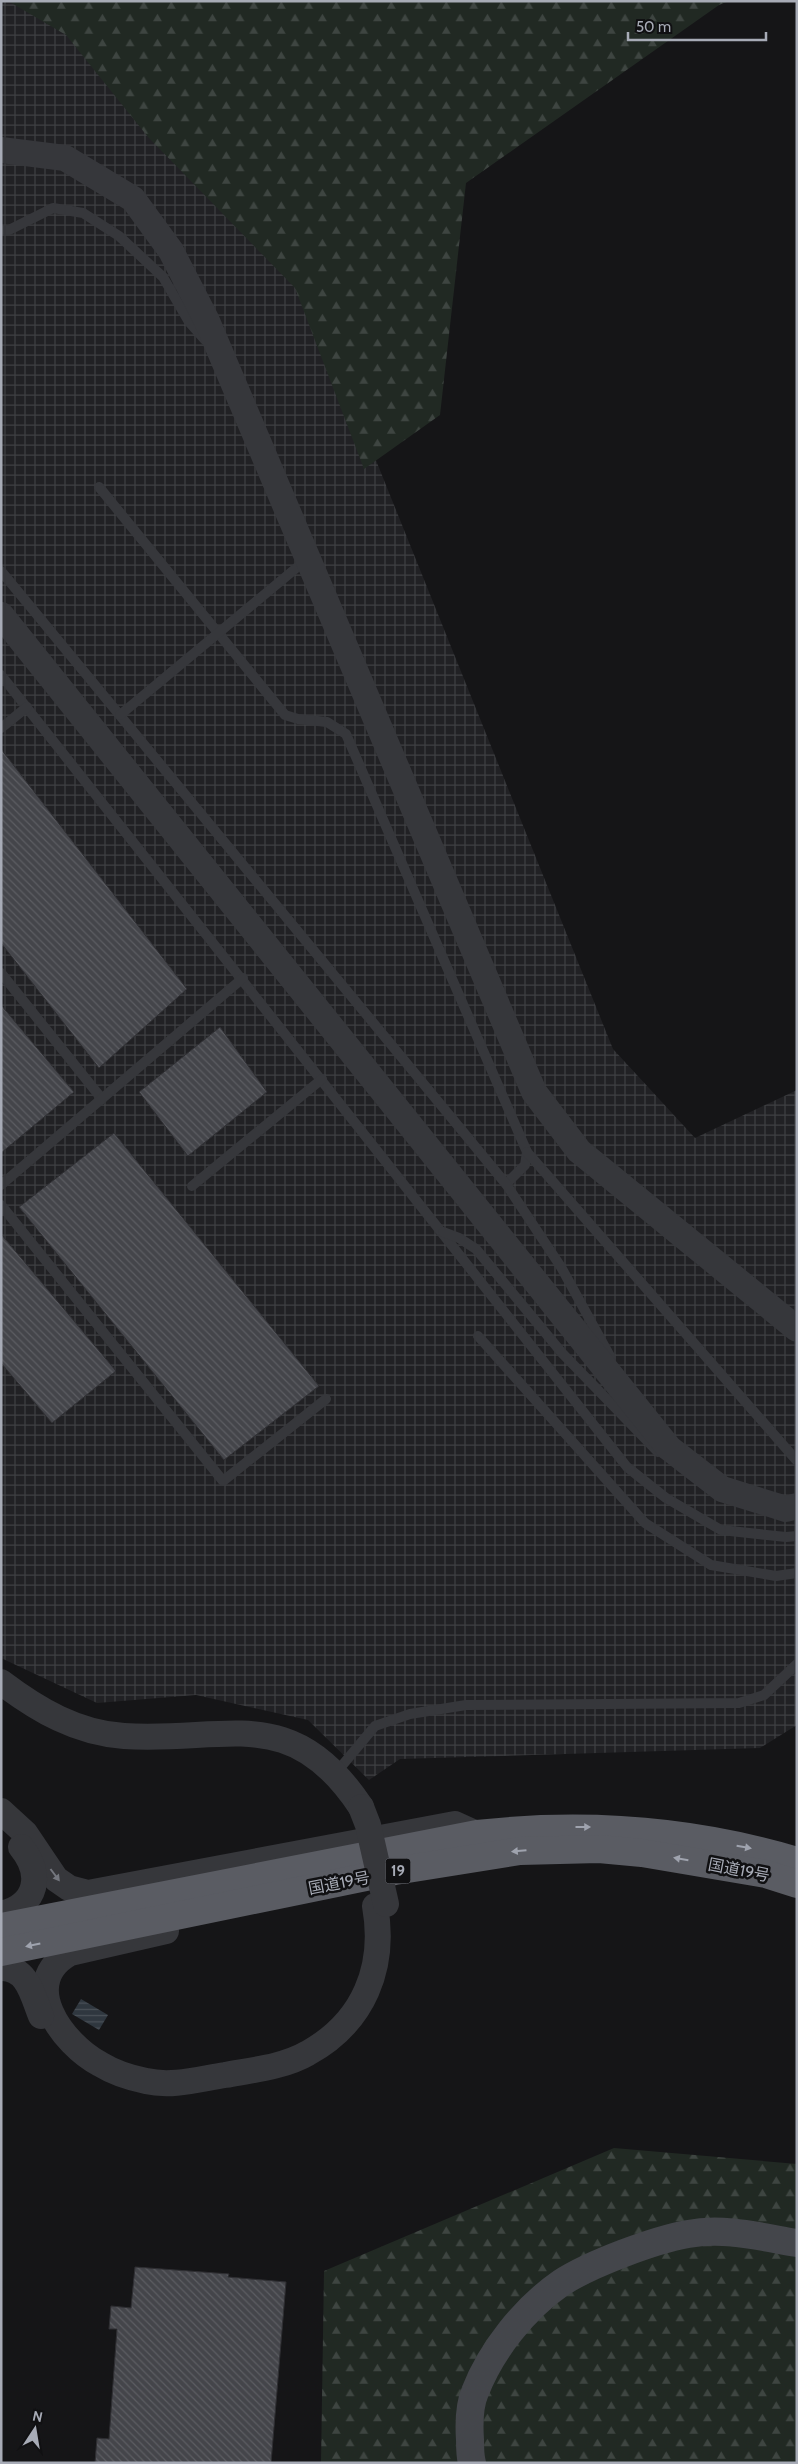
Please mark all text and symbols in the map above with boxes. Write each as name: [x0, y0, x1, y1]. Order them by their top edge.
scale bar: [628, 10, 766, 42]
text: 50 m: [636, 18, 671, 36]
one-way arrow: [575, 1823, 591, 1831]
one-way arrow: [737, 1843, 753, 1851]
one-way arrow: [511, 1848, 527, 1856]
one-way arrow: [672, 1855, 688, 1863]
street label: 国道19号: [707, 1855, 771, 1885]
road number: 19: [386, 1858, 410, 1884]
one-way arrow: [49, 1868, 60, 1881]
street label: 国道19号: [307, 1868, 371, 1898]
one-way arrow: [26, 1941, 41, 1949]
north arrow: [10, 2404, 60, 2454]
text: N: [31, 2406, 44, 2426]

